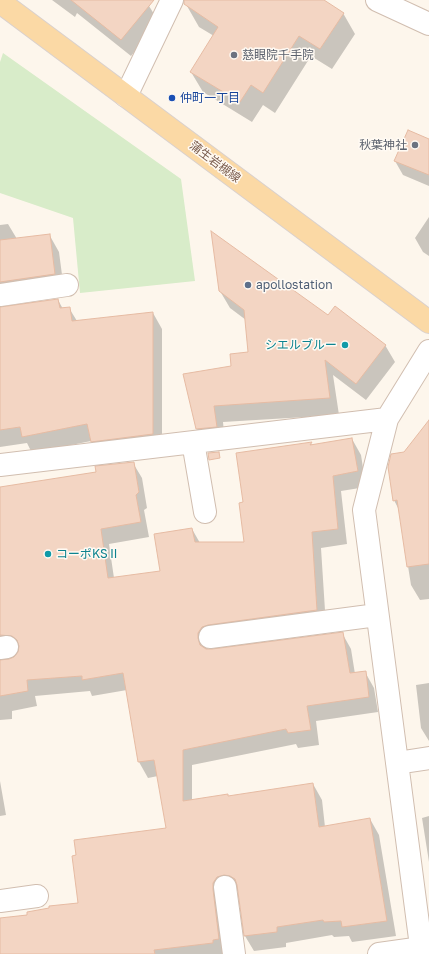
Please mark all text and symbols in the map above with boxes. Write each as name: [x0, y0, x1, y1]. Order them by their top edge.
place label: 慈眼院千手院: [242, 48, 314, 62]
marker: 慈眼院千手院: [229, 50, 239, 60]
place label: 仲町一丁目: [180, 91, 240, 105]
marker: 仲町一丁目: [167, 93, 177, 103]
street label: 蒲生岩槻線: [187, 138, 243, 186]
place label: 秋葉神社: [359, 138, 407, 152]
marker: 秋葉神社: [410, 140, 420, 150]
place label: apollostation: [256, 278, 333, 292]
marker: apollostation: [243, 280, 253, 290]
place label: シエルブルー: [265, 338, 337, 352]
marker: シエルブルー: [340, 340, 350, 350]
place label: コーポKSⅡ: [56, 547, 120, 561]
marker: コーポKSⅡ: [43, 549, 53, 559]

